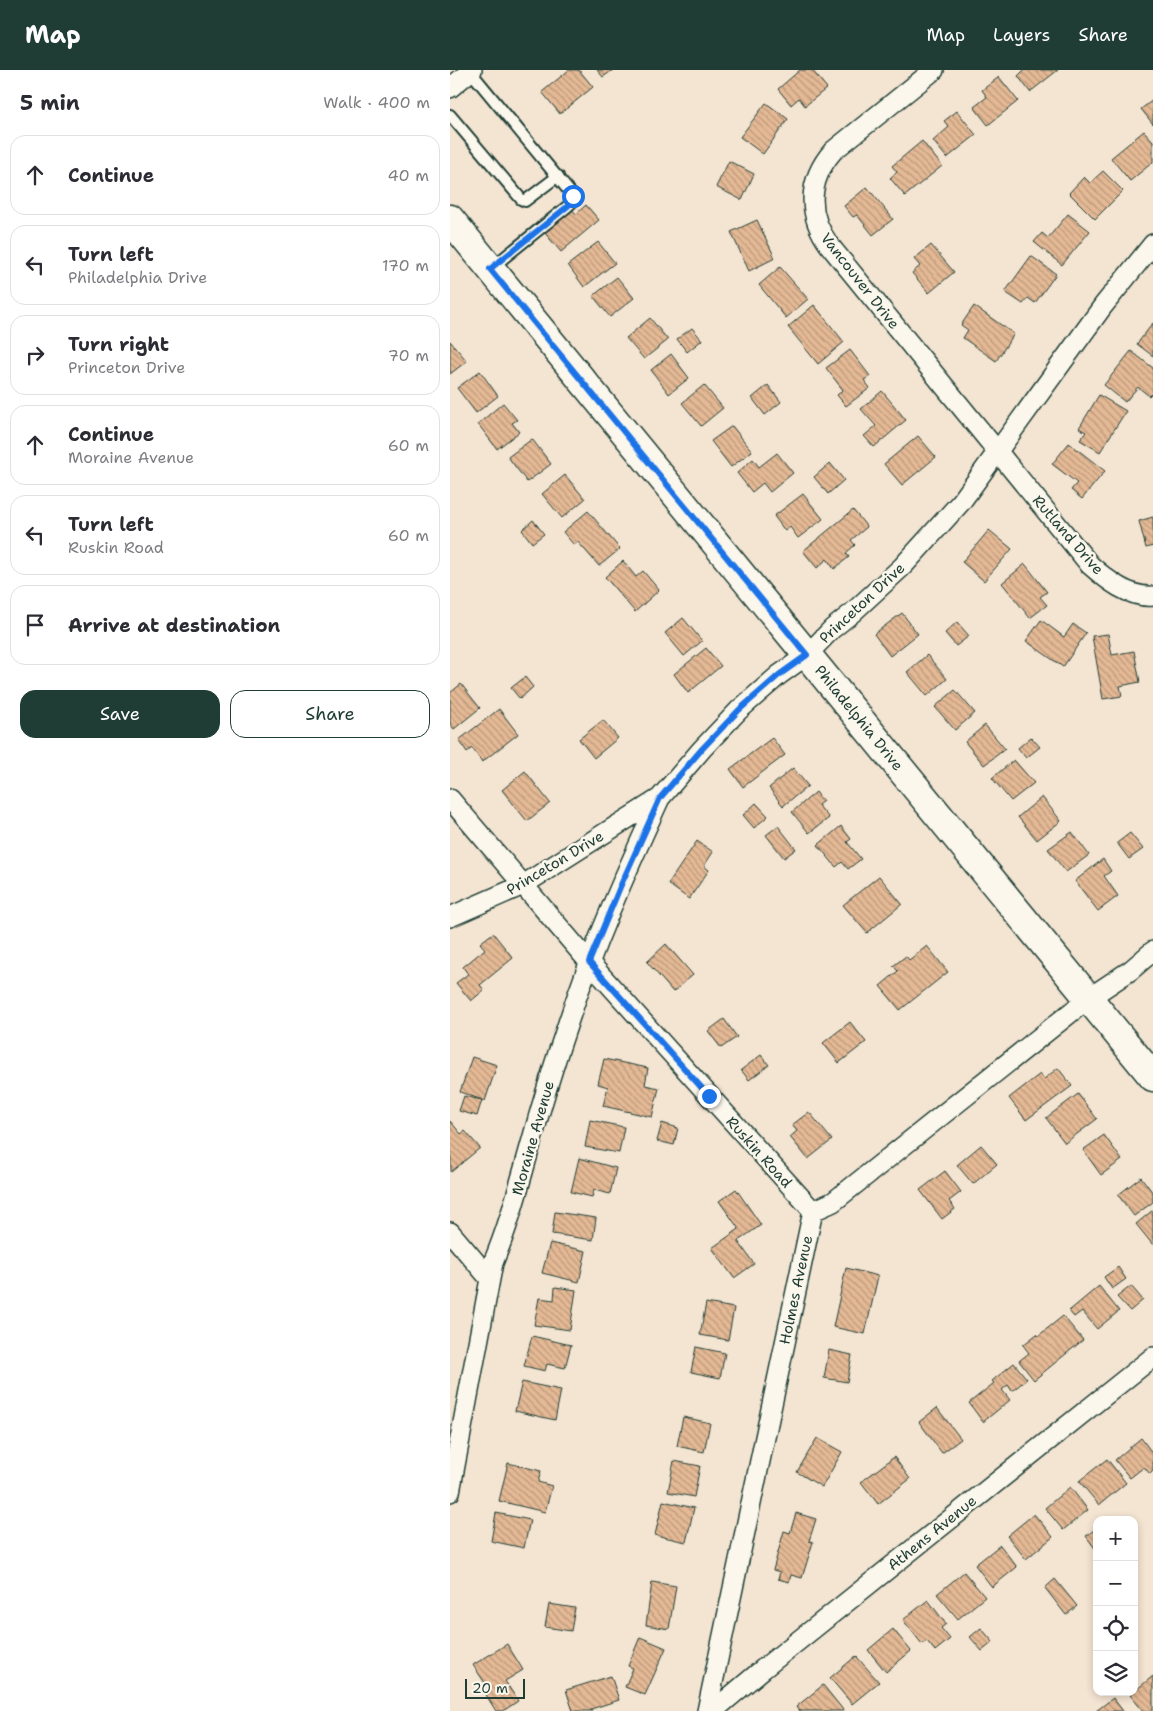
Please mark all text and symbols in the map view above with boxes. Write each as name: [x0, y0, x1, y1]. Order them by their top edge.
text: Map: [25, 19, 81, 51]
text: Map: [927, 23, 965, 47]
text: Layers: [993, 23, 1050, 47]
text: Share: [1078, 23, 1128, 47]
text: 5 min: [20, 89, 80, 117]
text: Walk · 400 m: [323, 92, 430, 113]
icon: ahead: [21, 161, 49, 189]
text: Continue: [68, 163, 154, 188]
text: 40 m: [387, 165, 429, 186]
route start: [562, 185, 585, 208]
street label: Vancouver Drive: [816, 229, 904, 333]
text: Turn left: [68, 242, 154, 267]
icon: left: [21, 251, 49, 279]
text: 170 m: [382, 255, 429, 276]
text: Philadelphia Drive: [68, 267, 207, 288]
text: Turn right: [68, 332, 169, 357]
icon: right: [21, 341, 49, 369]
text: 70 m: [388, 345, 429, 366]
text: Princeton Drive: [68, 357, 185, 378]
text: Continue: [68, 422, 154, 447]
icon: ahead: [21, 431, 49, 459]
text: 60 m: [388, 435, 429, 456]
text: Moraine Avenue: [68, 447, 194, 468]
street label: Rutland Drive: [1028, 491, 1108, 579]
text: Turn left: [68, 512, 154, 537]
icon: left: [21, 521, 49, 549]
text: 60 m: [388, 525, 429, 546]
text: Ruskin Road: [68, 537, 164, 558]
street label: Princeton Drive: [815, 558, 909, 648]
icon: arrive: [21, 611, 49, 639]
text: Arrive at destination: [68, 613, 280, 638]
street label: Philadelphia Drive: [810, 661, 908, 775]
button: Save: [20, 690, 220, 738]
button: Share: [230, 690, 430, 738]
street label: Princeton Drive: [503, 826, 607, 900]
street label: Moraine Avenue: [507, 1078, 559, 1198]
route end: [698, 1085, 721, 1108]
street label: Ruskin Road: [721, 1112, 797, 1192]
street label: Holmes Avenue: [775, 1234, 817, 1346]
street label: Athens Avenue: [883, 1491, 981, 1575]
map controls: [1093, 1516, 1138, 1696]
button: +: [1093, 1516, 1138, 1561]
button: −: [1093, 1561, 1138, 1606]
button: locate: [1093, 1606, 1138, 1651]
button: layers: [1093, 1651, 1138, 1696]
scale bar: [465, 1676, 525, 1699]
text: 20 m: [472, 1679, 508, 1697]

